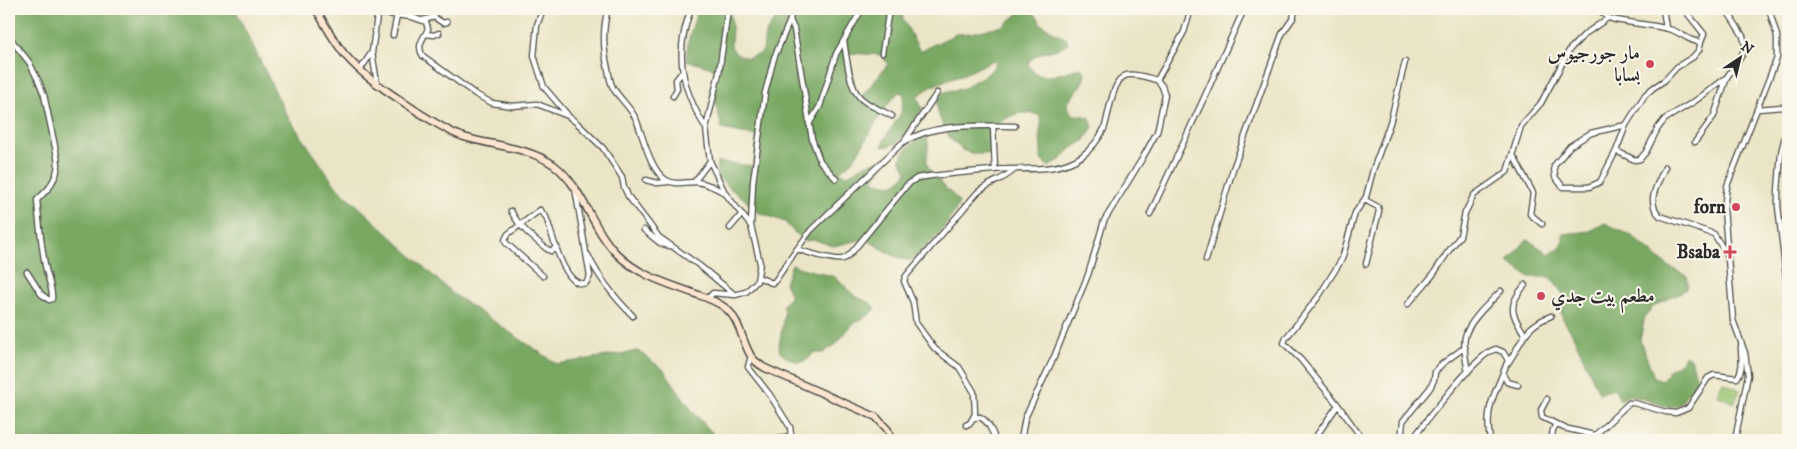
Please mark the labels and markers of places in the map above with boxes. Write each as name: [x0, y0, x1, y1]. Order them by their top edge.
place label: مار جورجيوس بسابا: [1548, 42, 1641, 87]
marker: مار جورجيوس بسابا: [1644, 58, 1656, 70]
place label: forn: [1693, 196, 1727, 219]
marker: forn: [1730, 201, 1742, 213]
place label: Bsaba: [1677, 241, 1721, 264]
marker: Bsaba: [1724, 246, 1736, 258]
place label: مطعم بيت جدي: [1551, 285, 1655, 313]
marker: مطعم بيت جدي: [1535, 290, 1547, 302]

